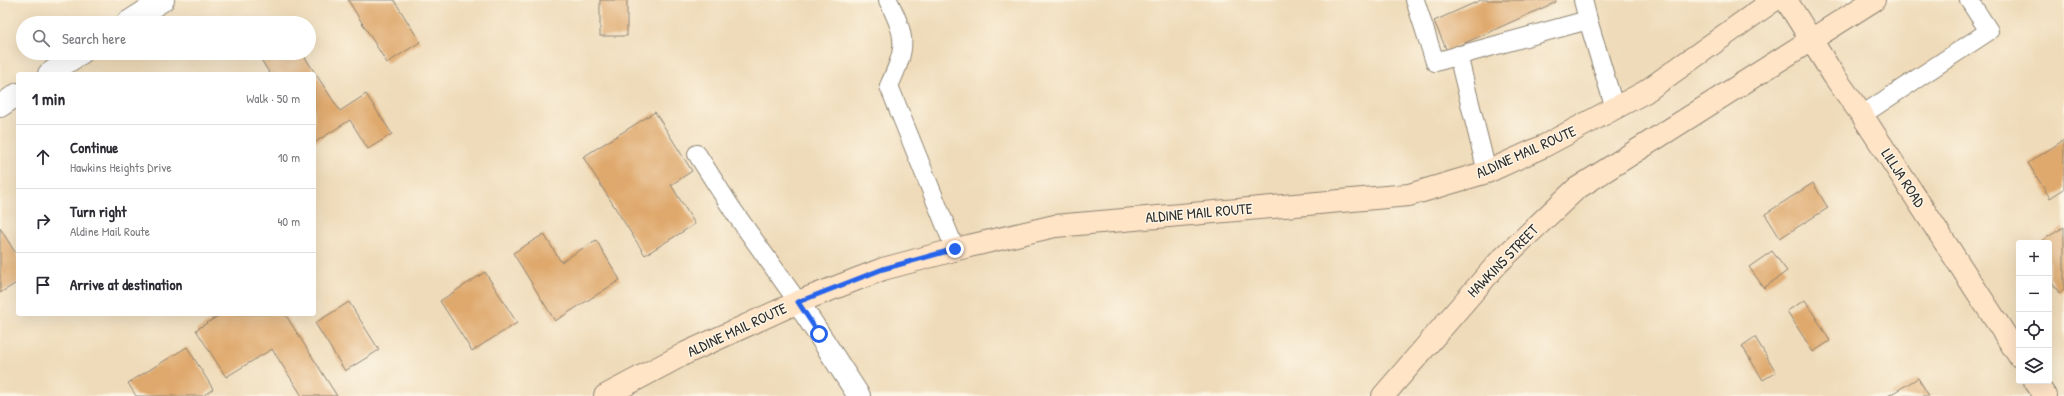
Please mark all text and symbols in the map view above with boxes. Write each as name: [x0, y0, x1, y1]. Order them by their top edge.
search box: [16, 16, 316, 60]
icon: search: [30, 27, 52, 49]
text: Search here: [62, 28, 126, 49]
text: 1 min: [32, 87, 65, 110]
text: Walk · 50 m: [246, 89, 300, 107]
street label: ALDINE MAIL ROUTE: [1472, 120, 1579, 183]
text: Continue: [70, 137, 118, 158]
street label: LILLJA ROAD: [1877, 144, 1931, 212]
icon: ahead: [32, 146, 54, 168]
text: 10 m: [278, 148, 300, 166]
text: Hawkins Heights Drive: [70, 158, 172, 176]
street label: ALDINE MAIL ROUTE: [1145, 197, 1254, 228]
text: Turn right: [70, 201, 126, 222]
icon: right: [32, 210, 54, 232]
text: 40 m: [277, 212, 300, 230]
street label: HAWKINS STREET: [1462, 219, 1544, 302]
text: Aldine Mail Route: [70, 222, 150, 240]
route end: [946, 240, 964, 258]
map controls: [2016, 240, 2052, 384]
button: +: [2016, 240, 2052, 276]
icon: arrive: [32, 274, 54, 296]
text: Arrive at destination: [70, 274, 182, 295]
button: −: [2016, 276, 2052, 312]
street label: ALDINE MAIL ROUTE: [684, 297, 790, 362]
button: locate: [2016, 312, 2052, 348]
route start: [810, 325, 828, 343]
button: layers: [2016, 348, 2052, 384]

